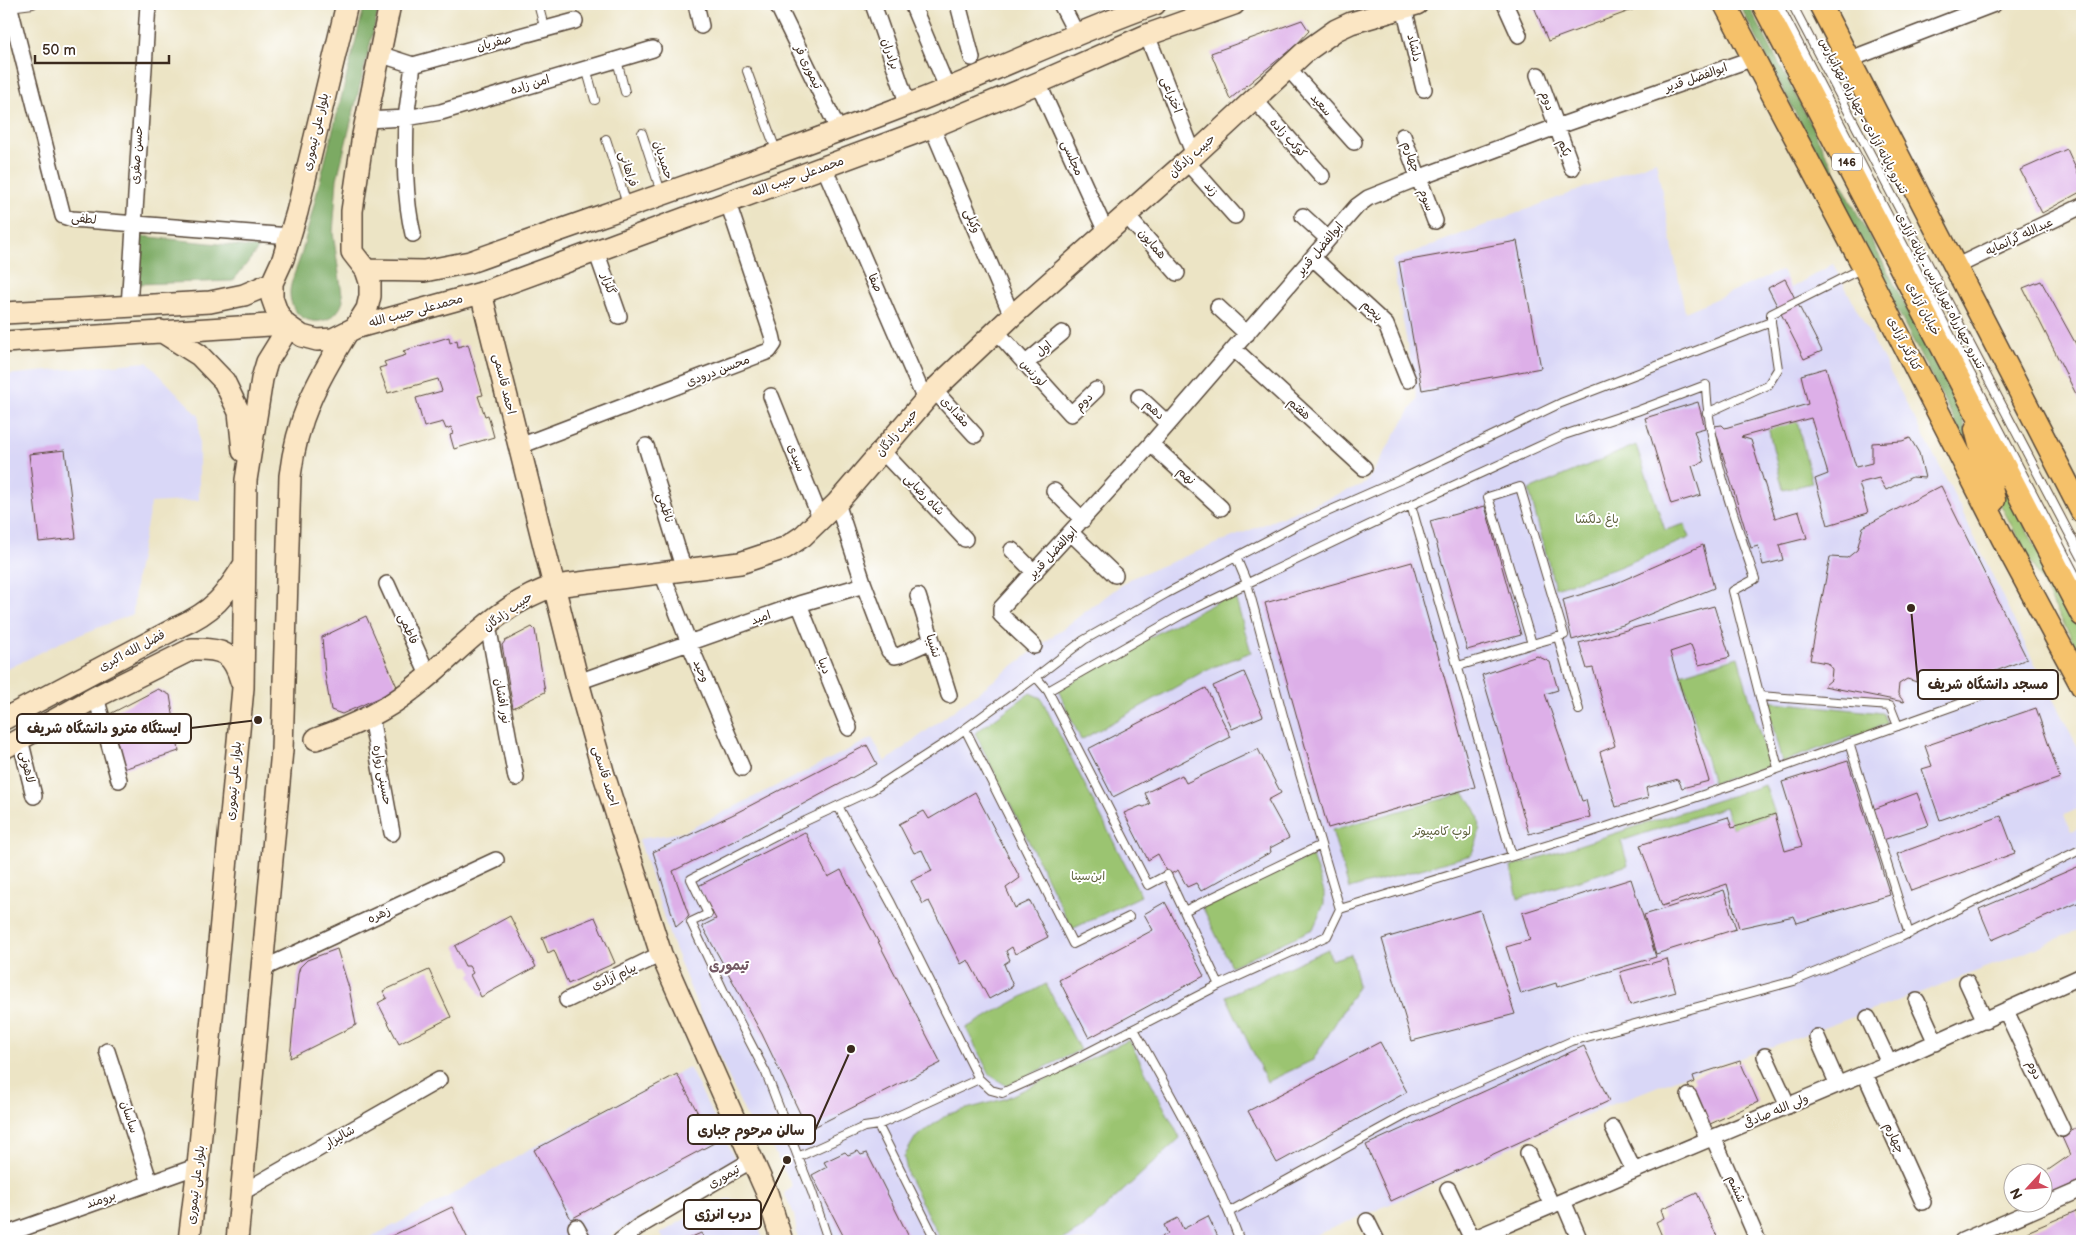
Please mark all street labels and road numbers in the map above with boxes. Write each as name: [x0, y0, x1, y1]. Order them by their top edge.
street label: صفریان: [475, 31, 513, 55]
street label: دلشاد: [1403, 33, 1425, 63]
street label: تندرو پایانه آزادی ـ چهارراه تهرانپارس: [1815, 35, 1911, 197]
street label: برادران: [878, 36, 902, 72]
street label: تیموری فر: [790, 42, 825, 92]
street label: ابوالفضل قدیر: [1662, 60, 1729, 96]
street label: امن زاده: [508, 72, 552, 98]
street label: اختراعی: [1157, 75, 1185, 115]
street label: دوم: [1536, 89, 1557, 113]
street label: سعید: [1307, 91, 1335, 119]
street label: بلوار علی تیموری: [300, 92, 332, 172]
street label: کوکب زاده: [1266, 115, 1310, 161]
street label: حسن صفری: [127, 125, 147, 185]
street label: حبیب زادگان: [1166, 131, 1218, 181]
street label: یکم: [1553, 137, 1574, 159]
street label: مجلسی: [1058, 138, 1086, 178]
street label: حمیدیان: [650, 139, 676, 181]
street label: چهارم: [1398, 140, 1423, 175]
street label: فراهانی: [615, 149, 641, 189]
street label: محمدعلی حبیب الله: [750, 153, 846, 201]
road number: 146: [1832, 154, 1862, 170]
street label: زند: [1201, 179, 1221, 199]
street label: سوم: [1414, 187, 1437, 214]
street label: وکیلی: [960, 207, 984, 235]
street label: لطفی: [71, 210, 97, 228]
street label: تندرو چهارراه تهرانپارس ـ پایانه آزادی: [1892, 210, 1988, 372]
street label: عبدالله گرانمایه: [1983, 215, 2055, 259]
street label: ابوالفضل قدیر: [1293, 219, 1347, 280]
street label: همایون: [1135, 226, 1169, 262]
street label: گلزار: [597, 270, 619, 297]
street label: صفا: [864, 271, 886, 295]
street label: خیابان آزادی: [1903, 280, 1943, 338]
street label: محمدعلی حبیب الله: [367, 291, 465, 331]
street label: پنجم: [1357, 297, 1386, 326]
street label: کنارگذر آزادی: [1884, 314, 1924, 374]
street label: اول: [1033, 338, 1055, 360]
street label: احمد قاسمی: [489, 352, 519, 416]
street label: محسن درودی: [684, 352, 752, 390]
street label: لورنس: [1017, 356, 1049, 390]
street label: دوم: [1072, 390, 1097, 415]
street label: مقدادی: [937, 394, 973, 430]
street label: هفتم: [1284, 395, 1314, 424]
street label: دهم: [1140, 397, 1167, 424]
street label: حبیب زادگان: [873, 406, 921, 460]
street label: سیدی: [784, 442, 808, 474]
street label: نهم: [1173, 464, 1198, 489]
street label: شاه رضایی: [901, 471, 947, 519]
street label: ناظمی: [653, 491, 677, 525]
street label: ابوالفضل قدیر: [1024, 524, 1081, 583]
street label: حبیب زادگان: [480, 589, 536, 635]
street label: امید: [749, 608, 773, 628]
street label: فاطمی: [395, 611, 421, 647]
street label: فضل الله اکبری: [96, 627, 168, 675]
street label: نشیبا: [922, 632, 944, 660]
street label: دیبا: [814, 656, 834, 676]
street label: وحید: [690, 657, 712, 685]
street label: نور افشان: [491, 677, 513, 725]
street label: بلوار علی تیموری: [223, 741, 245, 821]
street label: حسینی زواره: [369, 744, 395, 806]
street label: احمد قاسمی: [589, 744, 621, 808]
street label: لاهوتی: [16, 750, 38, 784]
street label: زهره: [365, 903, 393, 927]
street label: پیام آزادی: [589, 960, 639, 995]
street label: دوم: [2022, 1058, 2045, 1082]
street label: ولی الله صادقی: [1741, 1091, 1811, 1131]
street label: ساسان: [117, 1099, 141, 1135]
street label: چهارم: [1880, 1120, 1907, 1156]
street label: شالیزار: [322, 1123, 358, 1152]
street label: بلوار علی تیموری: [184, 1145, 208, 1225]
street label: تیموری: [705, 1162, 743, 1192]
street label: ششم: [1722, 1173, 1749, 1205]
street label: برومند: [84, 1188, 118, 1212]

